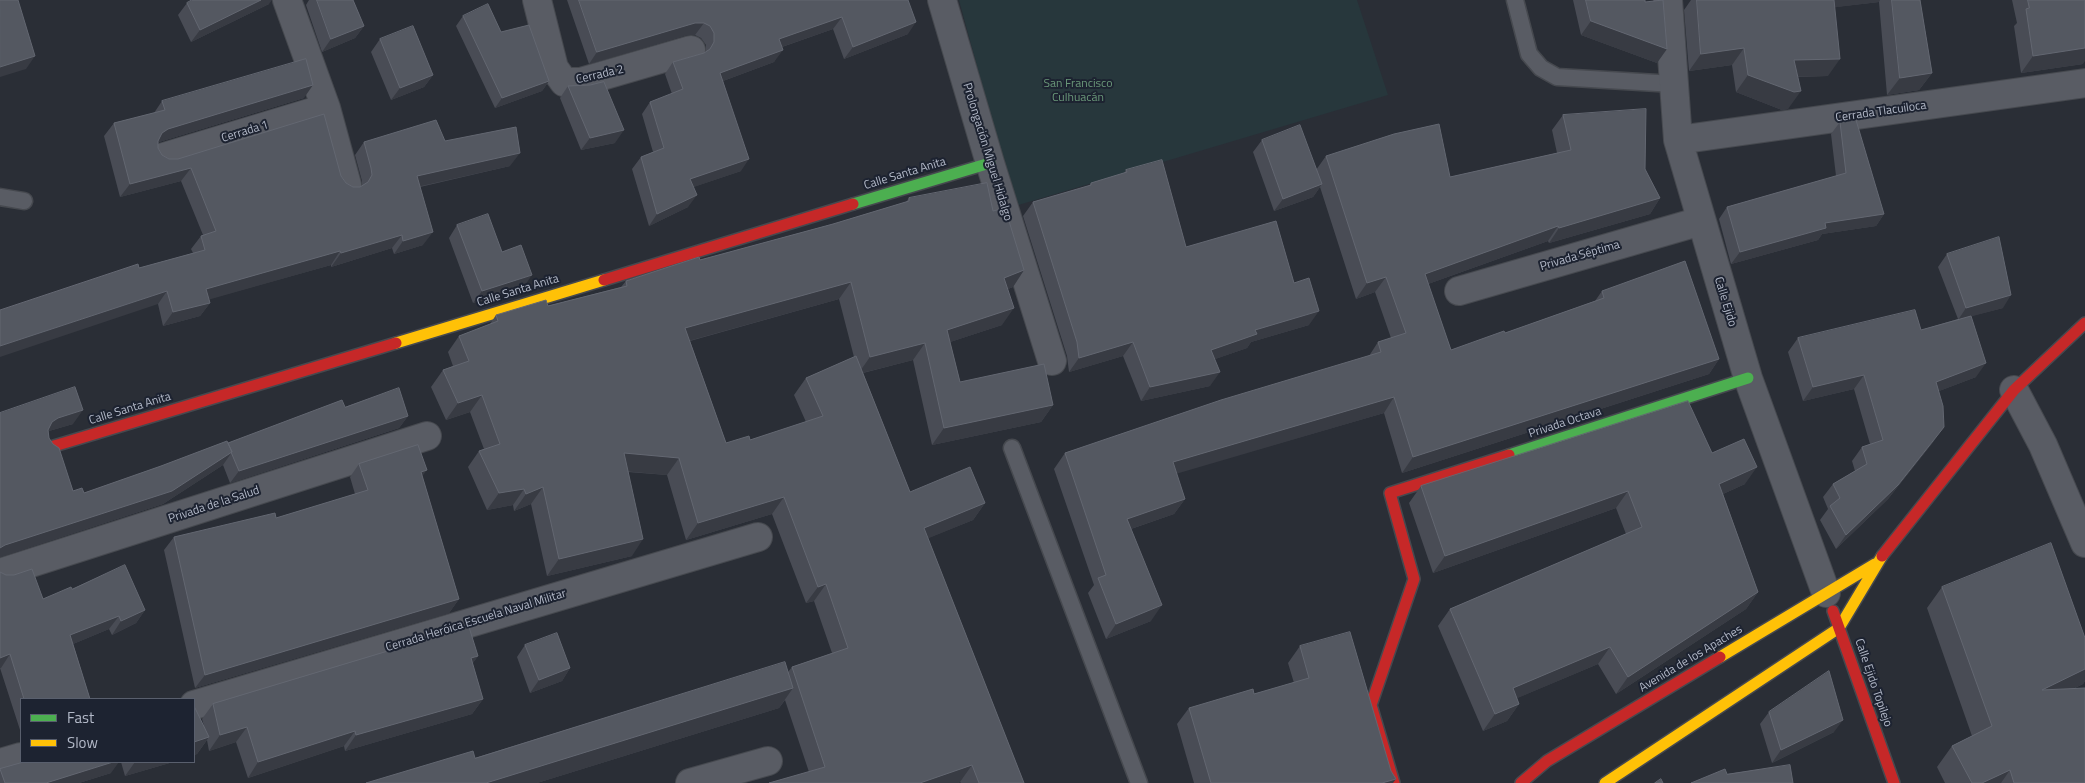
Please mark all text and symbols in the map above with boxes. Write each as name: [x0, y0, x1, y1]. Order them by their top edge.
street label: Cerrada 2: [575, 63, 625, 87]
park label: San Francisco Culhuacán: [1043, 77, 1113, 105]
street label: Prolongación Miguel Hidalgo: [959, 81, 1015, 223]
street label: Cerrada Tlacuiloca: [1835, 99, 1927, 125]
street label: Cerrada 1: [220, 118, 270, 146]
street label: Calle Santa Anita: [862, 155, 948, 193]
street label: Privada Séptima: [1538, 238, 1622, 274]
street label: Calle Santa Anita: [475, 272, 561, 310]
street label: Calle Ejido: [1711, 275, 1739, 329]
street label: Calle Santa Anita: [87, 390, 173, 428]
street label: Privada Octava: [1527, 404, 1603, 442]
street label: Privada de la Salud: [167, 483, 261, 527]
street label: Cerrada Heróica Escuela Naval Militar: [384, 587, 568, 655]
street label: Avenida de los Apaches: [1637, 622, 1745, 696]
street label: Calle Ejido Topilejo: [1851, 637, 1895, 729]
legend: [20, 698, 195, 763]
text: Fast: [67, 706, 94, 729]
text: Slow: [67, 731, 98, 754]

